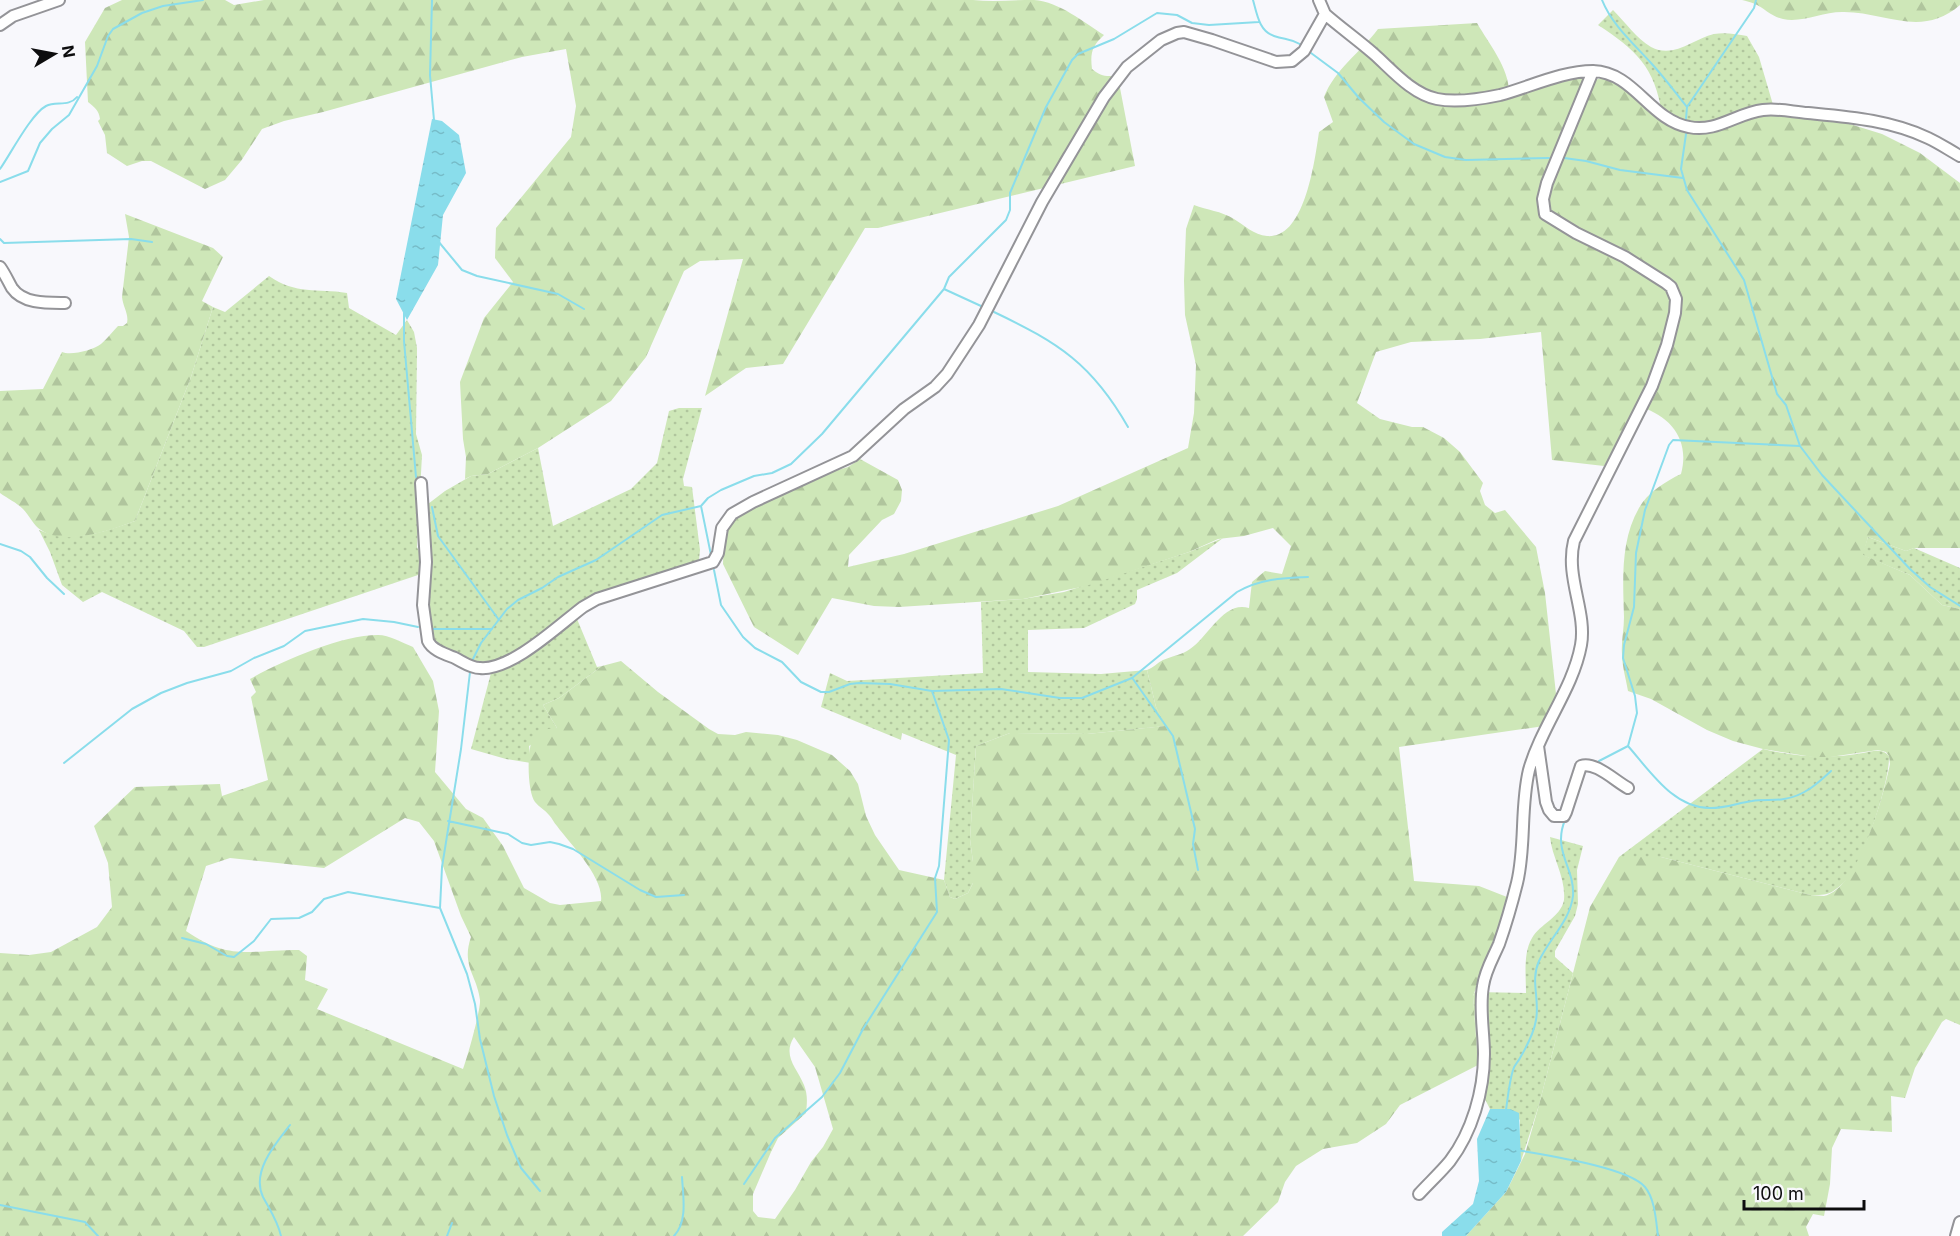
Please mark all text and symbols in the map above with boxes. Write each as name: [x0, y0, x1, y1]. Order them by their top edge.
north arrow: [24, 24, 84, 84]
text: N: [58, 44, 80, 59]
scale bar: [1744, 1173, 1864, 1211]
text: 100 m: [1753, 1183, 1804, 1204]

